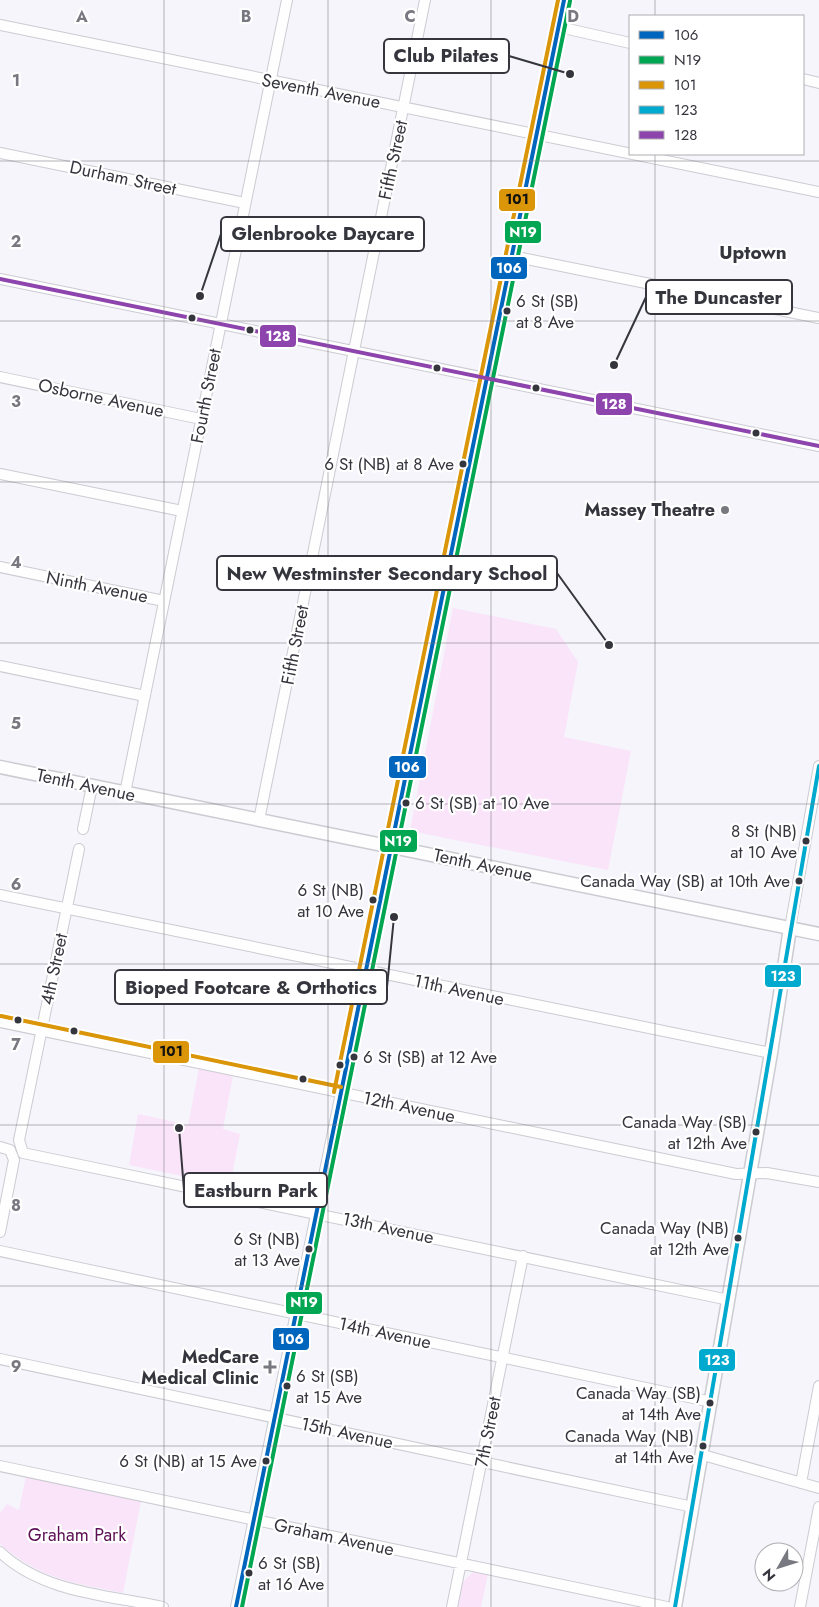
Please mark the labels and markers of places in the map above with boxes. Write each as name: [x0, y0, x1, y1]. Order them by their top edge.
callout: Club Pilates: [384, 39, 509, 73]
callout: Glenbrooke Daycare: [221, 217, 424, 251]
callout: The Duncaster: [646, 280, 792, 314]
place label: 6 St (SB) at 8 Ave: [516, 289, 579, 334]
marker: 6 St (SB) at 8 Ave: [502, 306, 512, 316]
unlabelled marker: [187, 313, 197, 323]
unlabelled marker: [245, 325, 255, 335]
unlabelled marker: [432, 363, 442, 373]
unlabelled marker: [531, 383, 541, 393]
unlabelled marker: [751, 428, 761, 438]
place label: 6 St (NB) at 8 Ave: [324, 452, 454, 476]
marker: 6 St (NB) at 8 Ave: [458, 459, 468, 469]
place label: Massey Theatre: [585, 497, 715, 523]
marker: Massey Theatre: [719, 504, 731, 516]
callout: New Westminster Secondary School: [217, 556, 557, 590]
place label: 6 St (SB) at 10 Ave: [415, 791, 550, 815]
marker: 6 St (SB) at 10 Ave: [401, 798, 411, 808]
place label: 8 St (NB) at 10 Ave: [730, 819, 797, 864]
marker: 8 St (NB) at 10 Ave: [801, 836, 811, 846]
place label: Canada Way (SB) at 10th Ave: [580, 869, 790, 893]
marker: Canada Way (SB) at 10th Ave: [794, 876, 804, 886]
place label: 6 St (NB) at 10 Ave: [297, 878, 364, 923]
marker: 6 St (NB) at 10 Ave: [368, 895, 378, 905]
callout: Bioped Footcare & Orthotics: [115, 970, 387, 1004]
unlabelled marker: [13, 1015, 23, 1025]
unlabelled marker: [69, 1026, 79, 1036]
place label: 6 St (SB) at 12 Ave: [363, 1045, 497, 1069]
marker: 6 St (SB) at 12 Ave: [349, 1052, 359, 1062]
unlabelled marker: [335, 1060, 345, 1070]
unlabelled marker: [298, 1074, 308, 1084]
place label: Canada Way (SB) at 12th Ave: [622, 1110, 747, 1155]
marker: Canada Way (SB) at 12th Ave: [751, 1127, 761, 1137]
callout: Eastburn Park: [184, 1173, 327, 1207]
place label: Canada Way (NB) at 12th Ave: [600, 1216, 729, 1261]
place label: 6 St (NB) at 13 Ave: [233, 1227, 300, 1272]
marker: Canada Way (NB) at 12th Ave: [733, 1233, 743, 1243]
marker: 6 St (NB) at 13 Ave: [304, 1244, 314, 1254]
place label: MedCare Medical Clinic: [141, 1344, 259, 1391]
marker: MedCare Medical Clinic: [263, 1360, 277, 1374]
place label: 6 St (SB) at 15 Ave: [296, 1364, 362, 1409]
marker: 6 St (SB) at 15 Ave: [282, 1381, 292, 1391]
place label: Canada Way (SB) at 14th Ave: [576, 1381, 701, 1426]
marker: Canada Way (SB) at 14th Ave: [705, 1398, 715, 1408]
place label: Canada Way (NB) at 14th Ave: [565, 1424, 694, 1469]
marker: Canada Way (NB) at 14th Ave: [698, 1441, 708, 1451]
place label: 6 St (NB) at 15 Ave: [119, 1449, 257, 1473]
marker: 6 St (NB) at 15 Ave: [261, 1456, 271, 1466]
place label: 6 St (SB) at 16 Ave: [258, 1551, 324, 1596]
marker: 6 St (SB) at 16 Ave: [244, 1568, 254, 1578]

